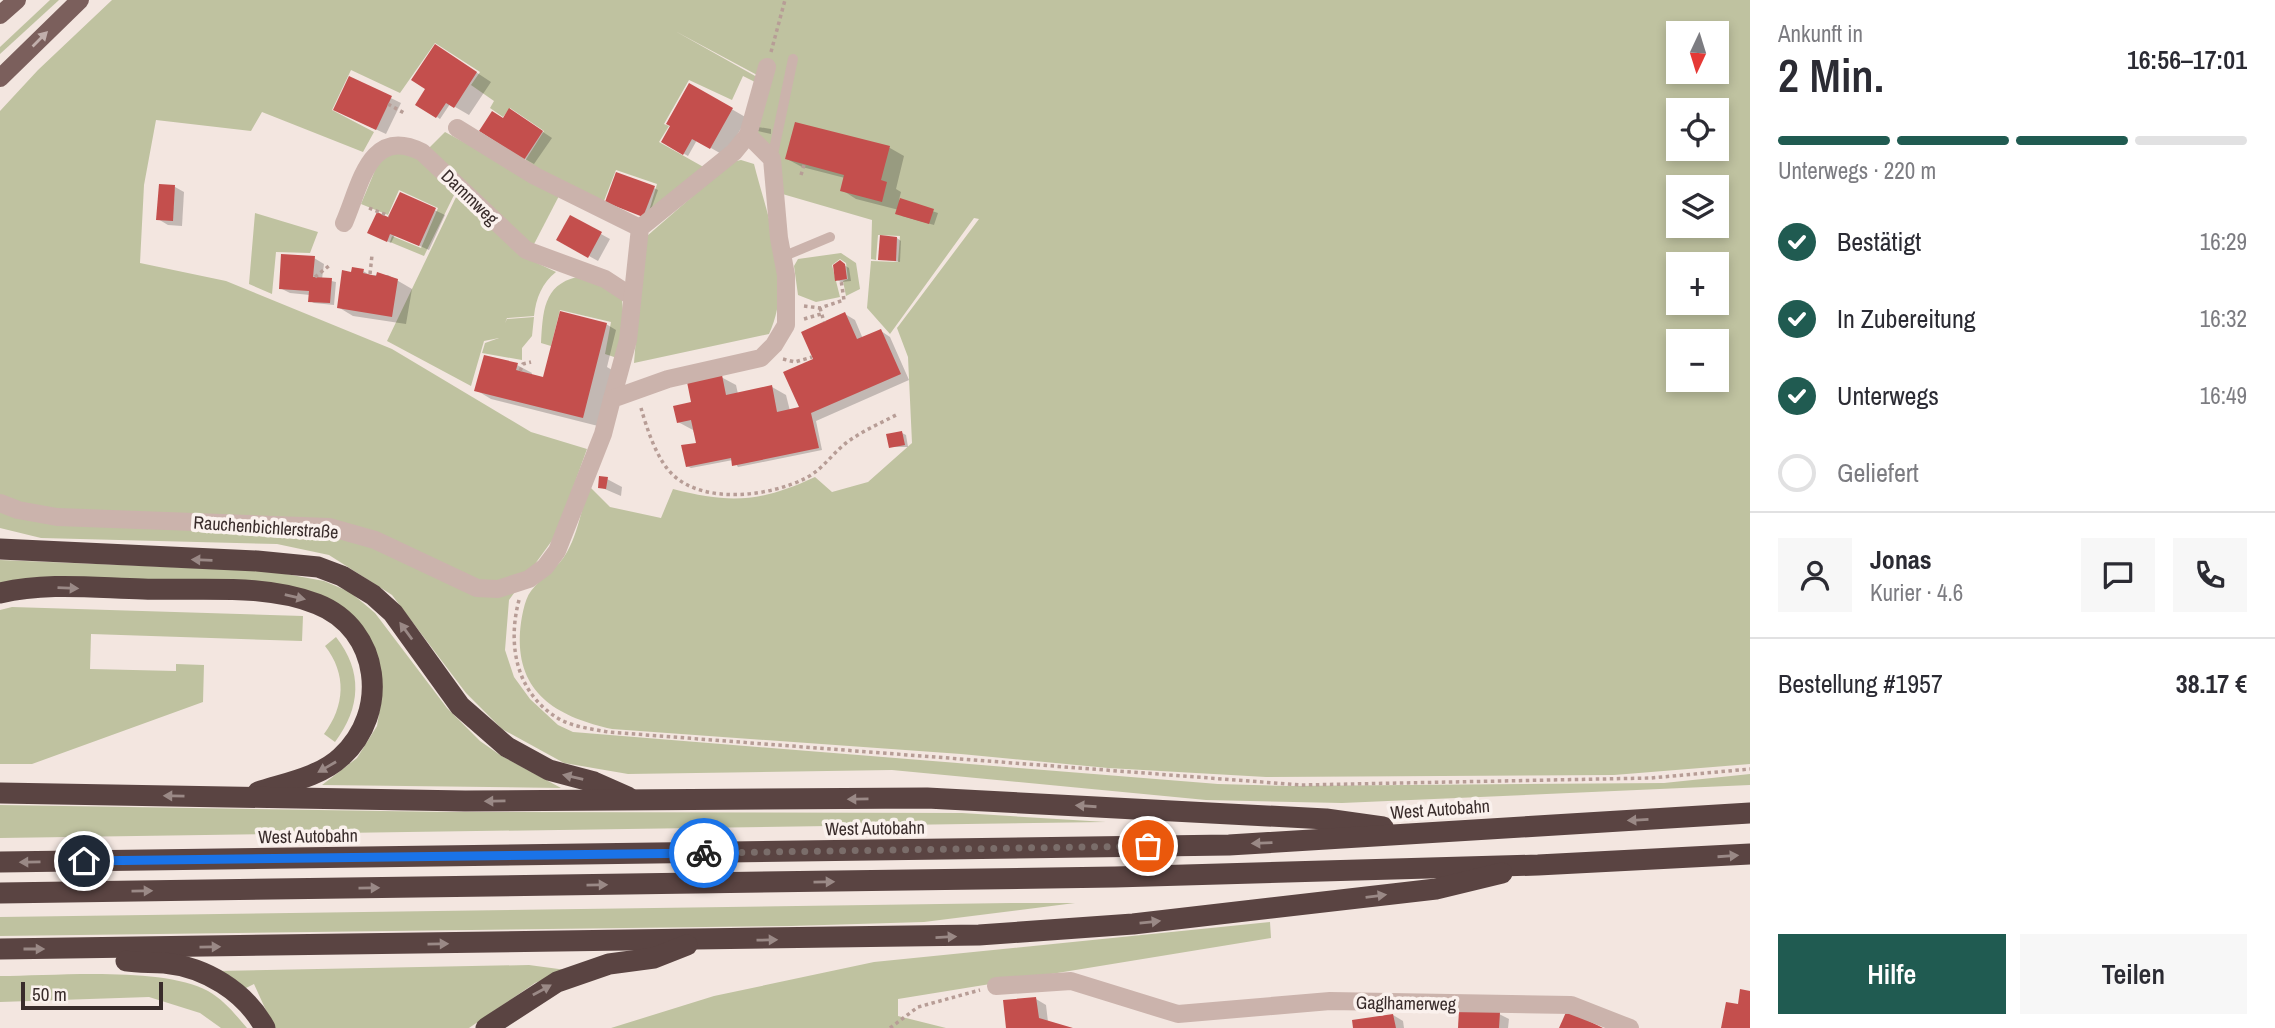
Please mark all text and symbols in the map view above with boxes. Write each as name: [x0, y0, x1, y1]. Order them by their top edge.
text: Ankunft in: [1778, 18, 1863, 49]
north arrow: [1666, 21, 1729, 84]
map controls: [1666, 21, 1729, 392]
one-way arrow: [31, 30, 48, 47]
text: 16:56–17:01: [2127, 42, 2247, 77]
text: 2 Min.: [1778, 44, 1884, 106]
button: locate: [1666, 98, 1729, 161]
text: Unterwegs · 220 m: [1778, 155, 1936, 186]
street label: Dammweg: [436, 164, 505, 231]
button: layers: [1666, 175, 1729, 238]
icon: check: [1778, 223, 1816, 261]
text: Bestätigt: [1837, 224, 1921, 259]
text: 16:29: [2200, 226, 2247, 257]
button: +: [1666, 252, 1729, 315]
icon: check: [1778, 300, 1816, 338]
text: In Zubereitung: [1837, 301, 1976, 336]
text: 16:32: [2200, 303, 2247, 334]
button: −: [1666, 329, 1729, 392]
icon: check: [1778, 377, 1816, 415]
text: Unterwegs: [1837, 378, 1939, 413]
text: 16:49: [2200, 380, 2247, 411]
text: Geliefert: [1837, 455, 1919, 490]
street label: Rauchenbichlerstraße: [193, 509, 339, 545]
button: person: [1778, 538, 1852, 612]
button: chat: [2081, 538, 2155, 612]
button: phone: [2173, 538, 2247, 612]
text: Jonas: [1870, 542, 1932, 577]
one-way arrow: [191, 554, 213, 565]
text: Kurier · 4.6: [1870, 577, 1963, 608]
one-way arrow: [57, 582, 79, 593]
one-way arrow: [284, 592, 306, 603]
one-way arrow: [399, 622, 413, 640]
text: Bestellung #1957: [1778, 666, 1943, 701]
text: 38.17 €: [2176, 666, 2247, 701]
one-way arrow: [317, 760, 336, 773]
one-way arrow: [562, 772, 584, 783]
one-way arrow: [163, 791, 185, 802]
one-way arrow: [847, 793, 869, 805]
street label: West Autobahn: [1389, 793, 1491, 825]
one-way arrow: [483, 795, 505, 807]
one-way arrow: [1075, 800, 1097, 811]
street label: West Autobahn: [825, 815, 925, 841]
one-way arrow: [1627, 815, 1649, 826]
pin: [1118, 816, 1178, 876]
courier: [669, 818, 739, 888]
street label: West Autobahn: [258, 823, 358, 849]
icon: bag: [1129, 827, 1167, 865]
pin: [54, 831, 114, 891]
icon: bike: [685, 834, 723, 872]
one-way arrow: [1251, 838, 1273, 849]
icon: home: [65, 842, 103, 880]
one-way arrow: [1717, 850, 1739, 861]
one-way arrow: [19, 856, 41, 868]
one-way arrow: [813, 876, 835, 888]
one-way arrow: [586, 879, 608, 891]
one-way arrow: [358, 882, 380, 894]
one-way arrow: [131, 885, 153, 897]
one-way arrow: [1366, 890, 1388, 901]
one-way arrow: [1140, 916, 1162, 927]
one-way arrow: [935, 931, 957, 942]
one-way arrow: [756, 934, 778, 946]
button: Hilfe: [1778, 934, 2006, 1014]
button: Teilen: [2020, 934, 2247, 1014]
one-way arrow: [427, 938, 449, 950]
one-way arrow: [199, 941, 221, 953]
one-way arrow: [24, 944, 46, 955]
scale bar: [21, 979, 163, 1011]
text: 50 m: [32, 981, 67, 1007]
one-way arrow: [533, 984, 552, 996]
street label: Gaglhamerweg: [1356, 990, 1457, 1016]

